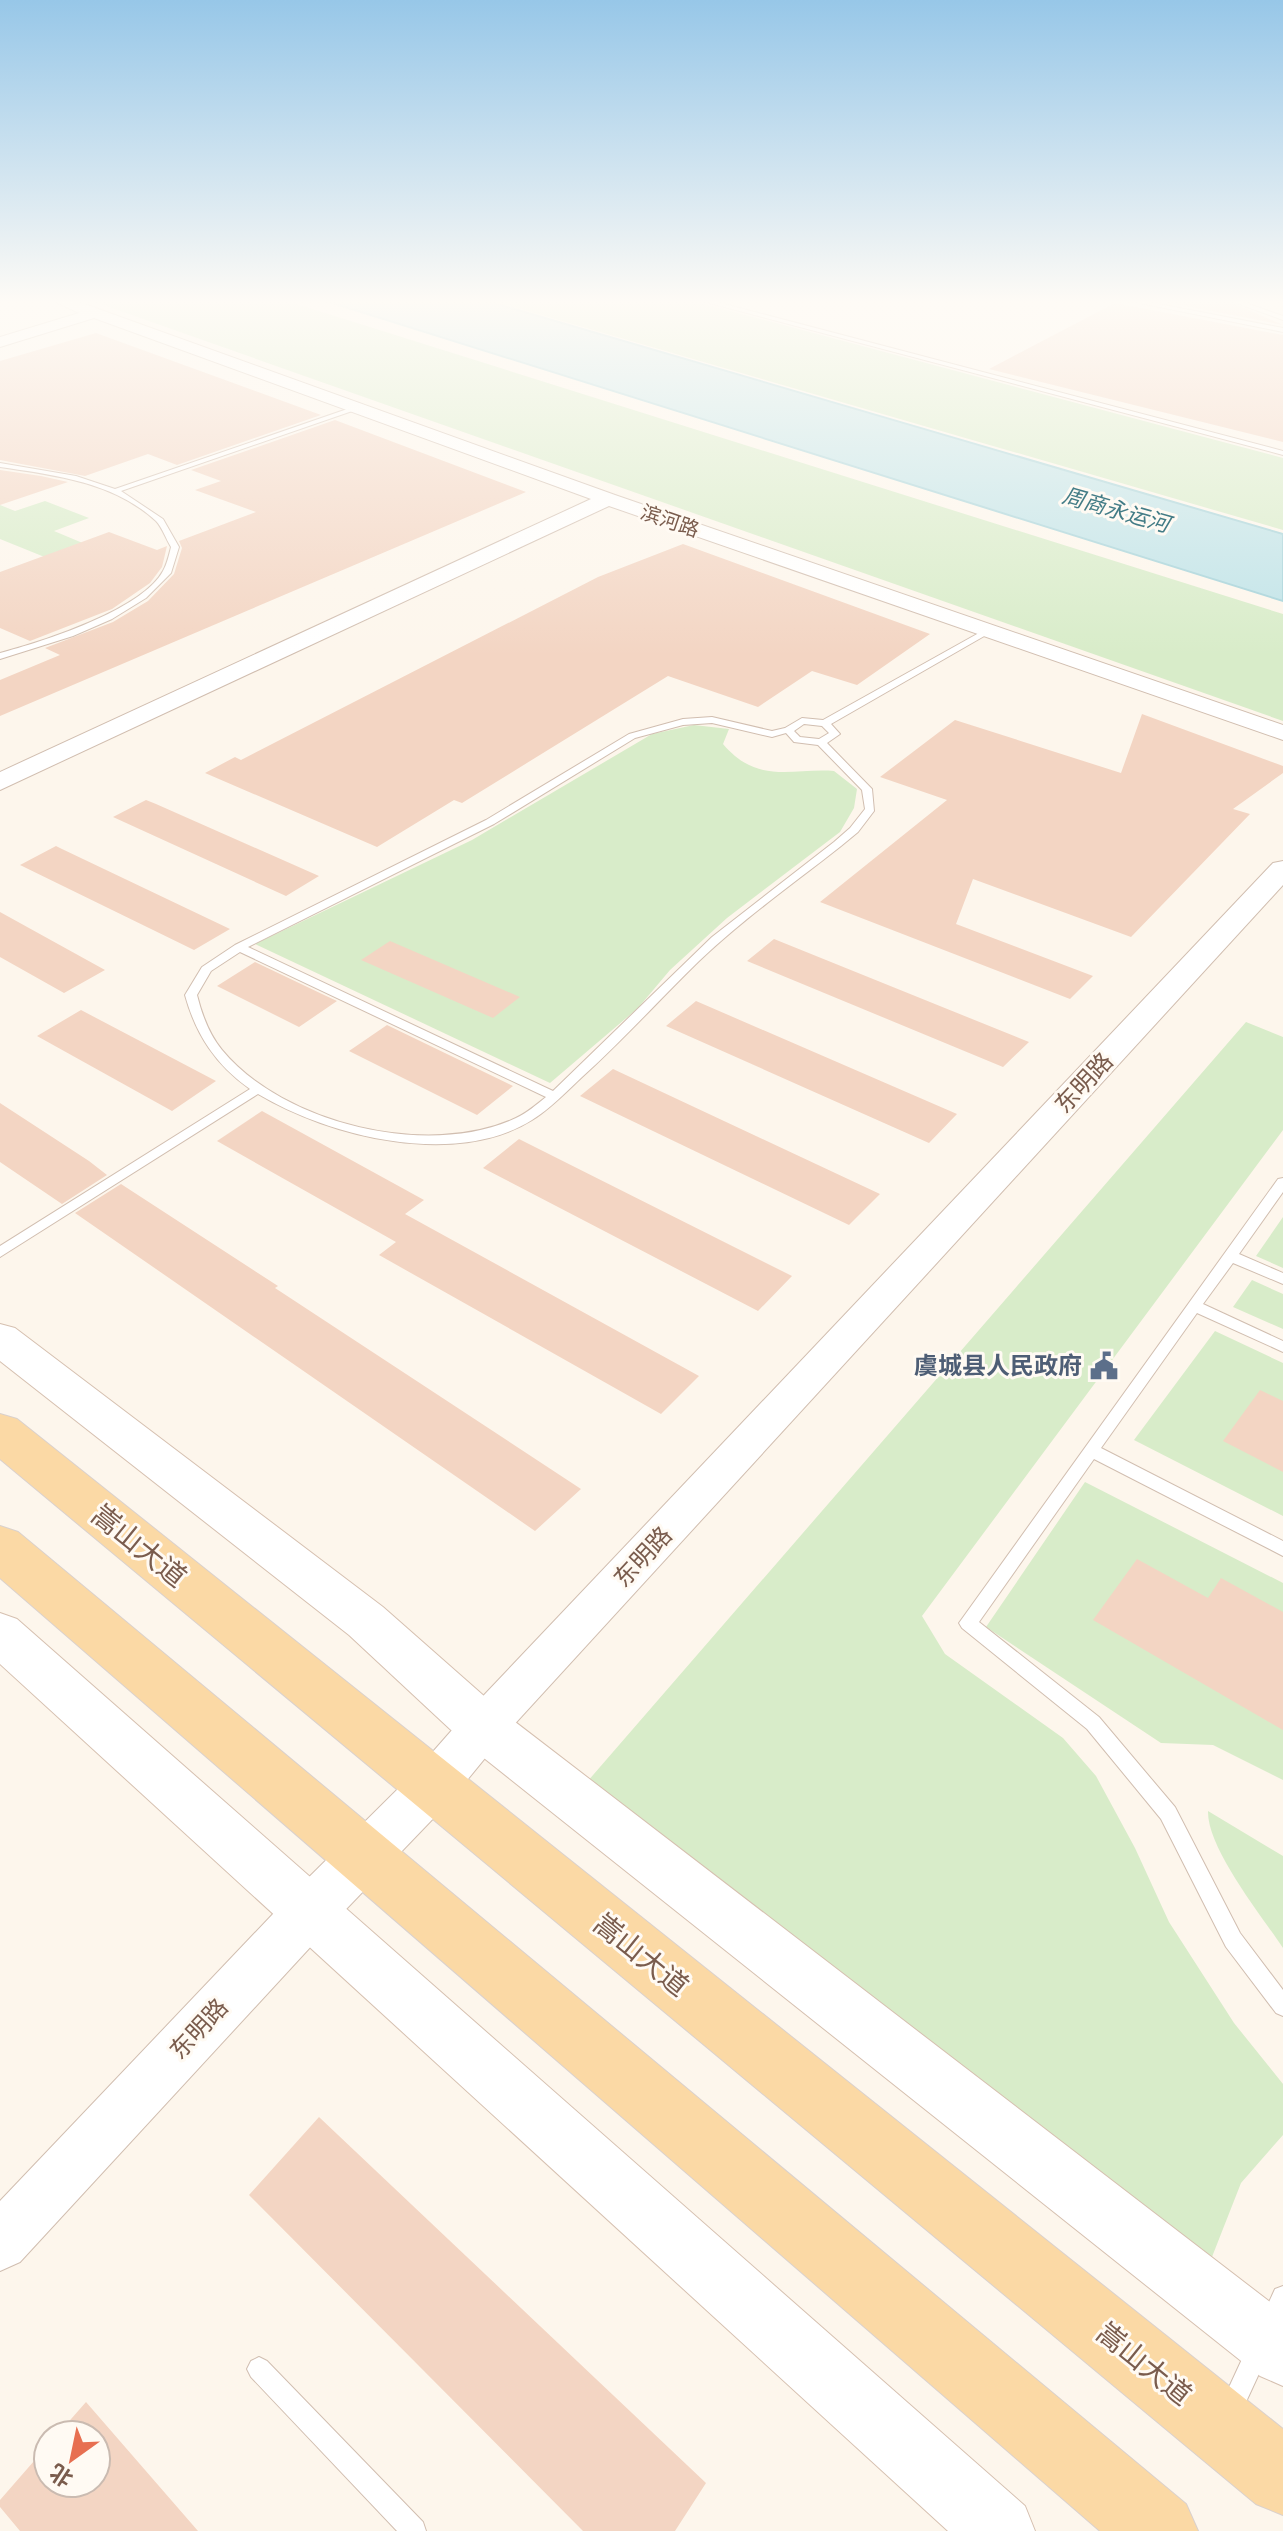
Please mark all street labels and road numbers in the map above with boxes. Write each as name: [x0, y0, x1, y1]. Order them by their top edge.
street label: 滨河路: [638, 500, 702, 542]
street label: 东明路: [1049, 1047, 1119, 1119]
street label: 嵩山大道: [85, 1498, 193, 1594]
street label: 东明路: [608, 1521, 678, 1593]
street label: 嵩山大道: [587, 1907, 695, 2003]
street label: 东明路: [164, 1993, 234, 2065]
street label: 嵩山大道: [1090, 2316, 1198, 2412]

